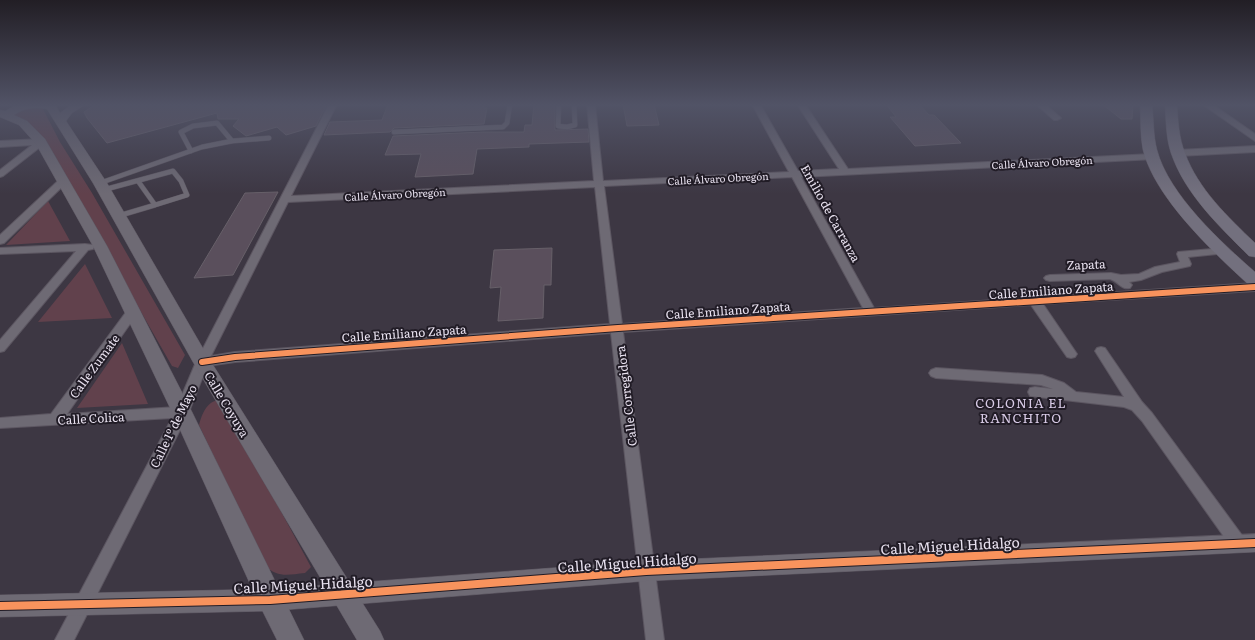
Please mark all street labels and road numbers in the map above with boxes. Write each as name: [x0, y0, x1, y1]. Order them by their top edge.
street label: Calle Álvaro Obregón: [991, 152, 1093, 172]
street label: Emilio de Carranza: [797, 161, 866, 266]
street label: Calle Álvaro Obregón: [667, 168, 769, 188]
street label: Calle Álvaro Obregón: [344, 184, 446, 204]
street label: Zapata: [1066, 254, 1106, 274]
street label: Calle Emiliano Zapata: [988, 277, 1115, 303]
street label: Calle Emiliano Zapata: [665, 297, 792, 323]
street label: Calle Emiliano Zapata: [341, 320, 468, 346]
street label: Calle Zumate: [65, 330, 123, 402]
street label: Calle Corregidora: [611, 344, 641, 447]
street label: Calle Coyuya: [200, 368, 254, 441]
street label: Calle 1º de Mayo: [145, 381, 201, 471]
street label: Calle Colica: [57, 407, 125, 429]
street label: Calle Miguel Hidalgo: [880, 531, 1020, 559]
street label: Calle Miguel Hidalgo: [557, 547, 697, 577]
street label: Calle Miguel Hidalgo: [233, 570, 373, 598]

